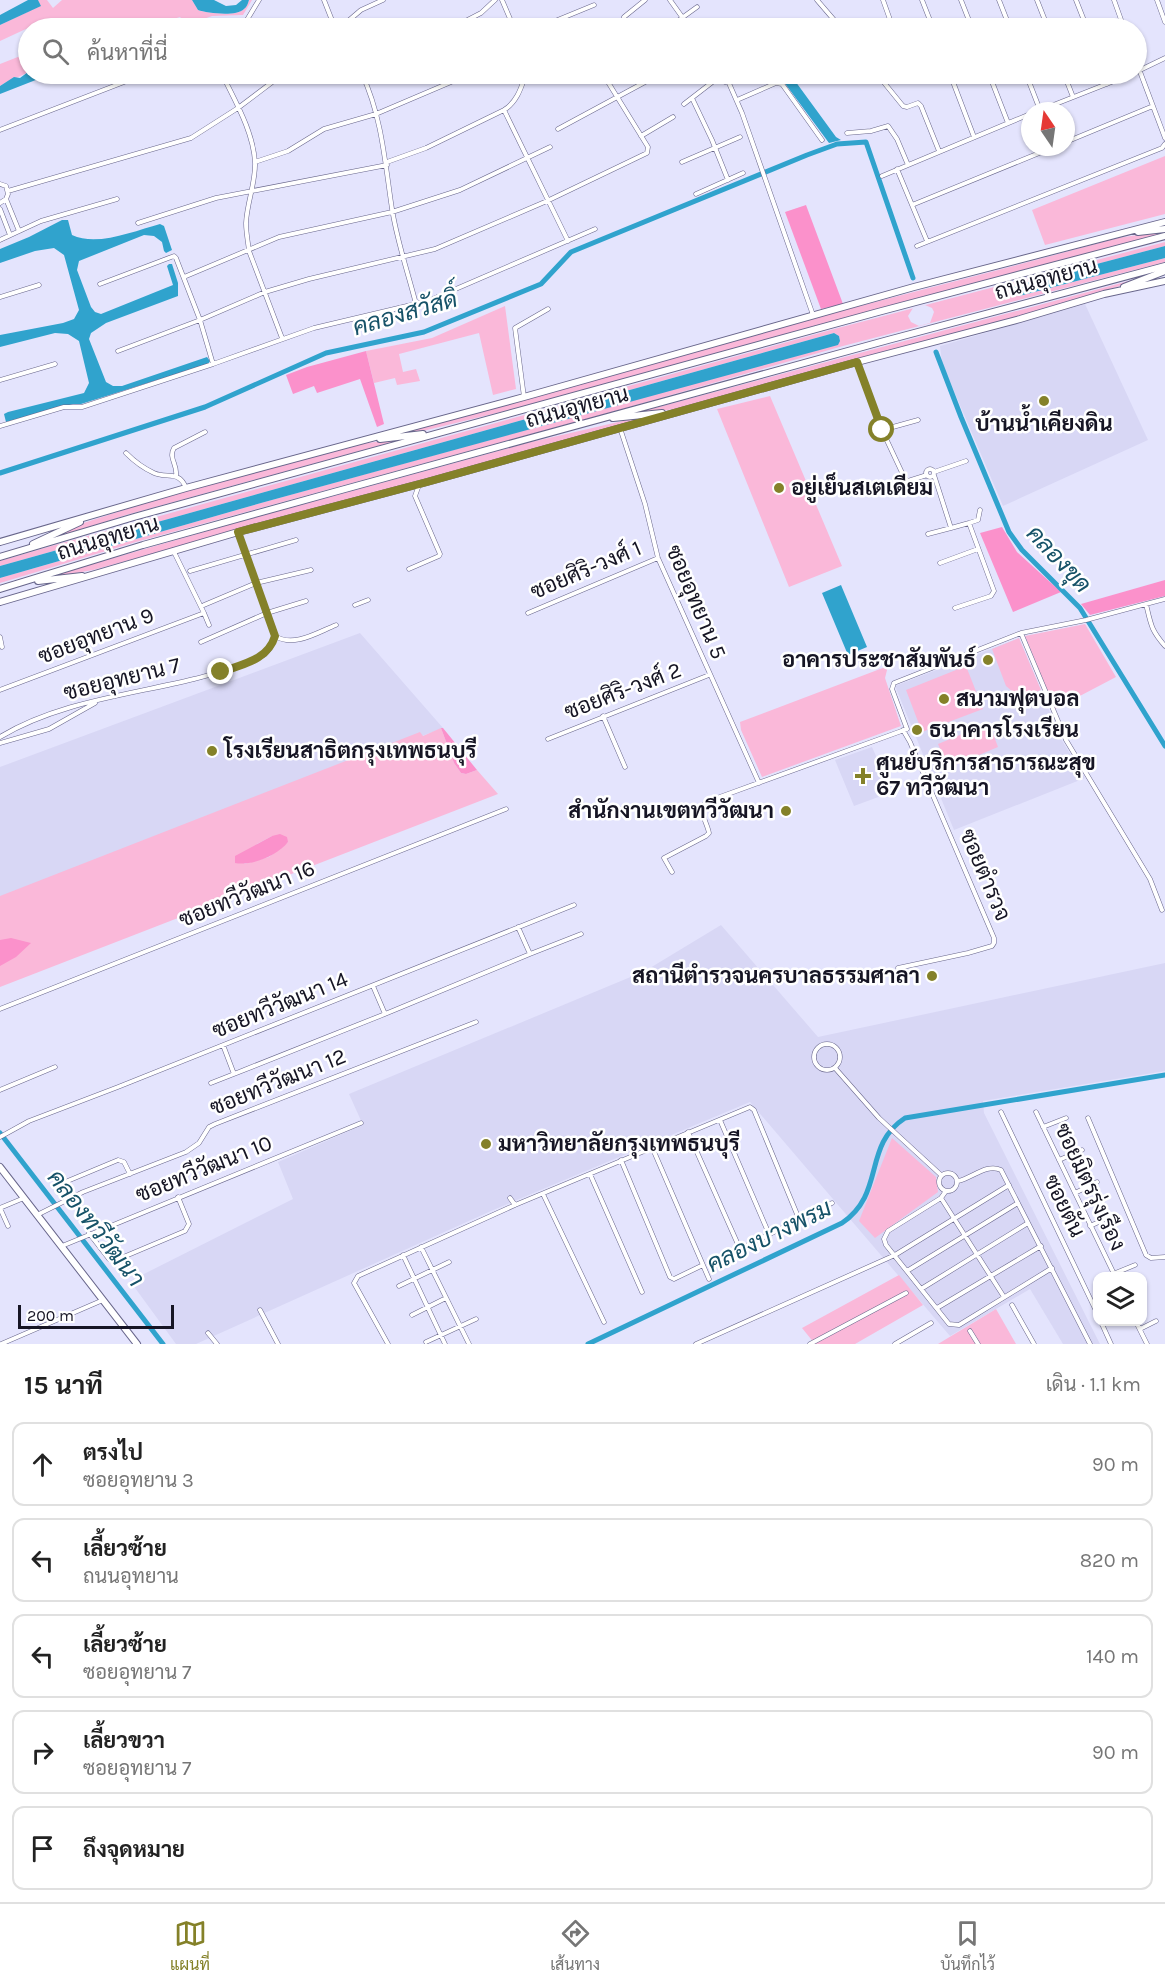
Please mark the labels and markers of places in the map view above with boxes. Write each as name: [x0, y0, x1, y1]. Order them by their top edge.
marker: บ้านน้ำเคียงดิน: [1037, 394, 1051, 408]
place label: บ้านน้ำเคียงดิน: [975, 404, 1113, 437]
place label: อยู่เย็นสเตเดียม: [791, 472, 933, 503]
marker: อยู่เย็นสเตเดียม: [772, 481, 786, 495]
place label: อาคารประชาสัมพันธ์: [782, 645, 977, 673]
marker: อาคารประชาสัมพันธ์: [981, 653, 995, 667]
place label: สนามฟุตบอล: [956, 686, 1079, 714]
marker: สนามฟุตบอล: [937, 692, 951, 706]
place label: ธนาคารโรงเรียน: [929, 715, 1079, 743]
marker: ธนาคารโรงเรียน: [910, 723, 924, 737]
place label: โรงเรียนสาธิตกรุงเทพธนบุรี: [222, 736, 476, 766]
marker: โรงเรียนสาธิตกรุงเทพธนบุรี: [205, 744, 219, 758]
place label: ศูนย์บริการสาธารณะสุข 67 ทวีวัฒนา: [876, 748, 1096, 801]
marker: ศูนย์บริการสาธารณะสุข 67 ทวีวัฒนา: [854, 767, 872, 785]
place label: สำนักงานเขตทวีวัฒนา: [568, 796, 774, 824]
marker: สำนักงานเขตทวีวัฒนา: [779, 804, 793, 818]
place label: สถานีตำรวจนครบาลธรรมศาลา: [632, 961, 920, 989]
marker: สถานีตำรวจนครบาลธรรมศาลา: [925, 969, 939, 983]
place label: มหาวิทยาลัยกรุงเทพธนบุรี: [498, 1129, 740, 1159]
marker: มหาวิทยาลัยกรุงเทพธนบุรี: [479, 1137, 493, 1151]

